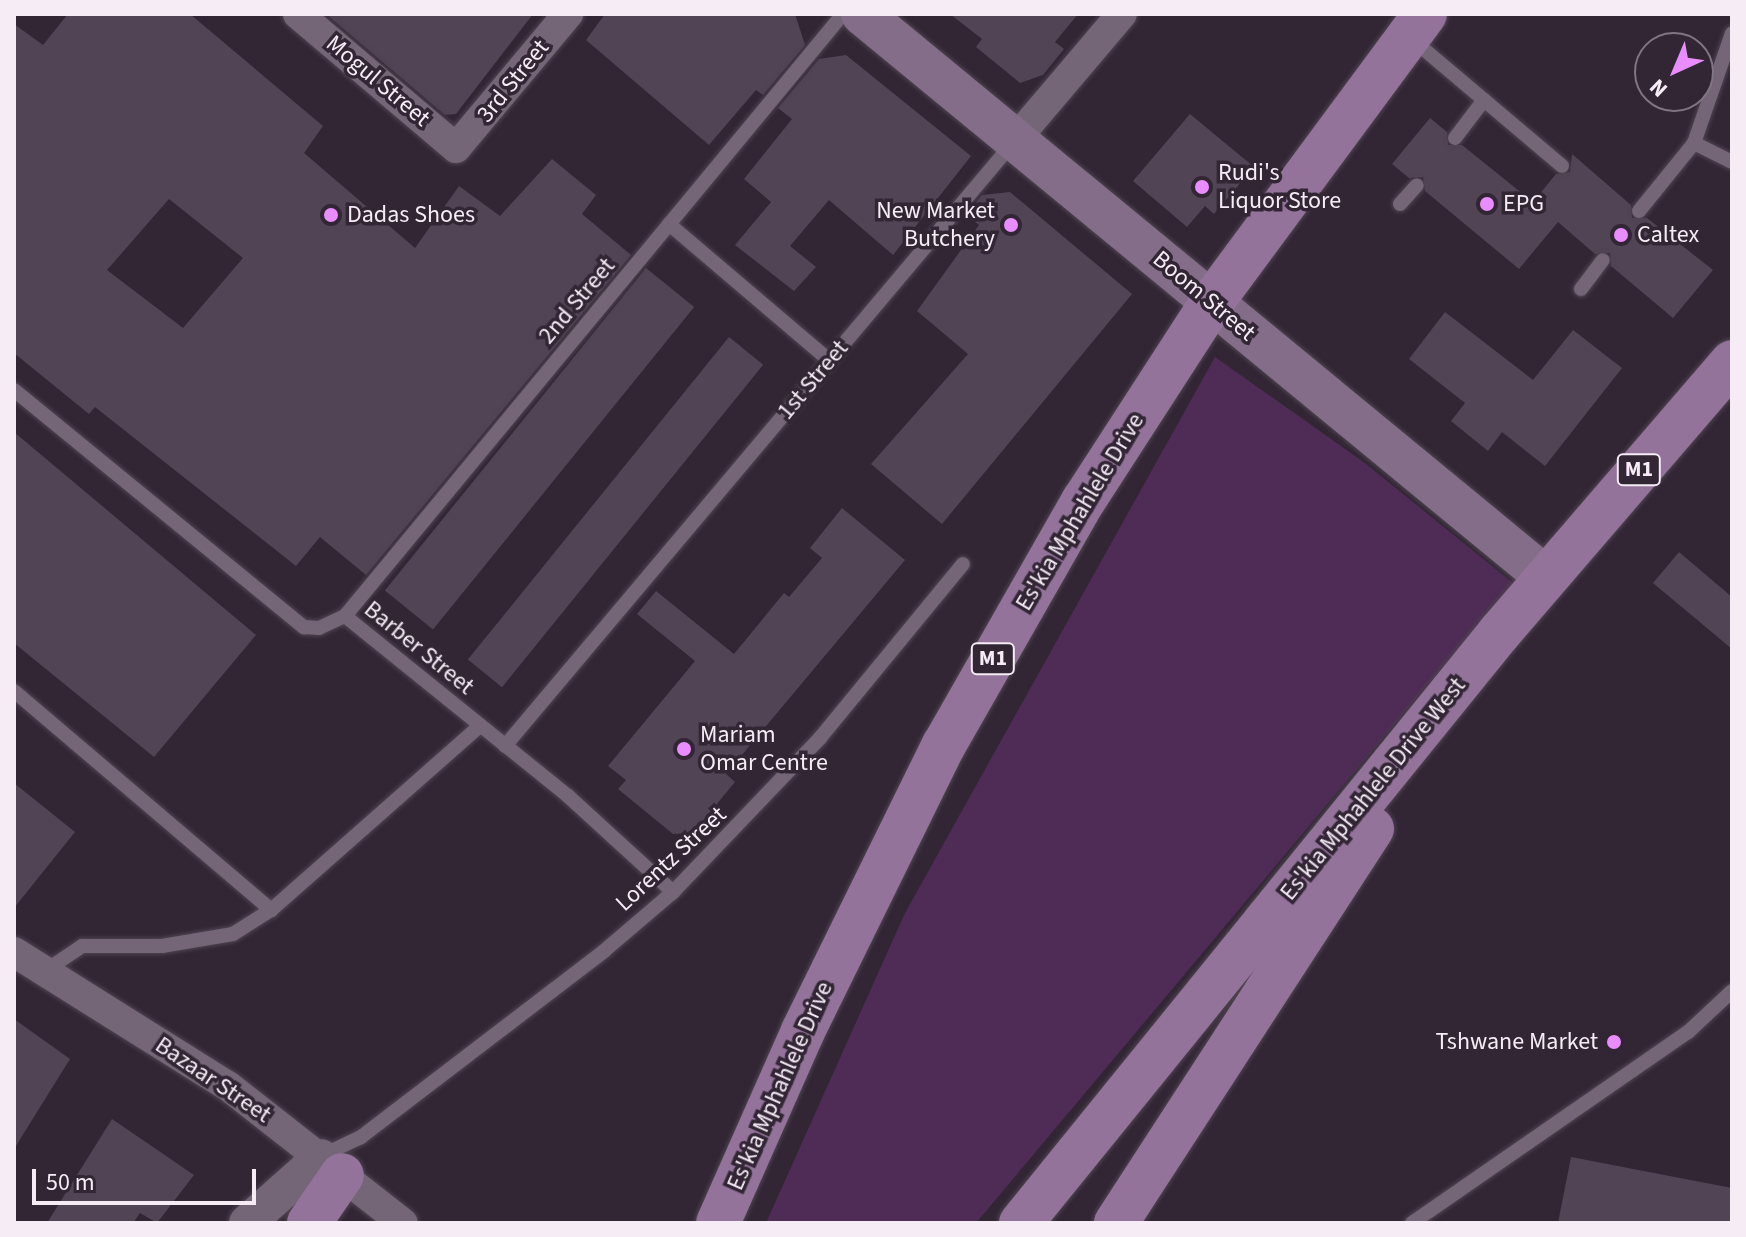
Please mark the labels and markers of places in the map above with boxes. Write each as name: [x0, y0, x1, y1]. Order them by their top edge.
place label: Rudi's Liquor Store: [1218, 159, 1341, 215]
marker: Rudi's Liquor Store: [1193, 178, 1211, 196]
place label: EPG: [1503, 190, 1544, 218]
marker: EPG: [1478, 195, 1496, 213]
place label: New Market Butchery: [876, 197, 995, 253]
place label: Dadas Shoes: [347, 201, 475, 229]
marker: Dadas Shoes: [322, 206, 340, 224]
marker: New Market Butchery: [1002, 216, 1020, 234]
place label: Caltex: [1637, 221, 1699, 249]
marker: Caltex: [1612, 226, 1630, 244]
place label: Mariam Omar Centre: [700, 721, 828, 777]
marker: Mariam Omar Centre: [675, 740, 693, 758]
place label: Tshwane Market: [1435, 1028, 1598, 1056]
marker: Tshwane Market: [1605, 1033, 1623, 1051]

